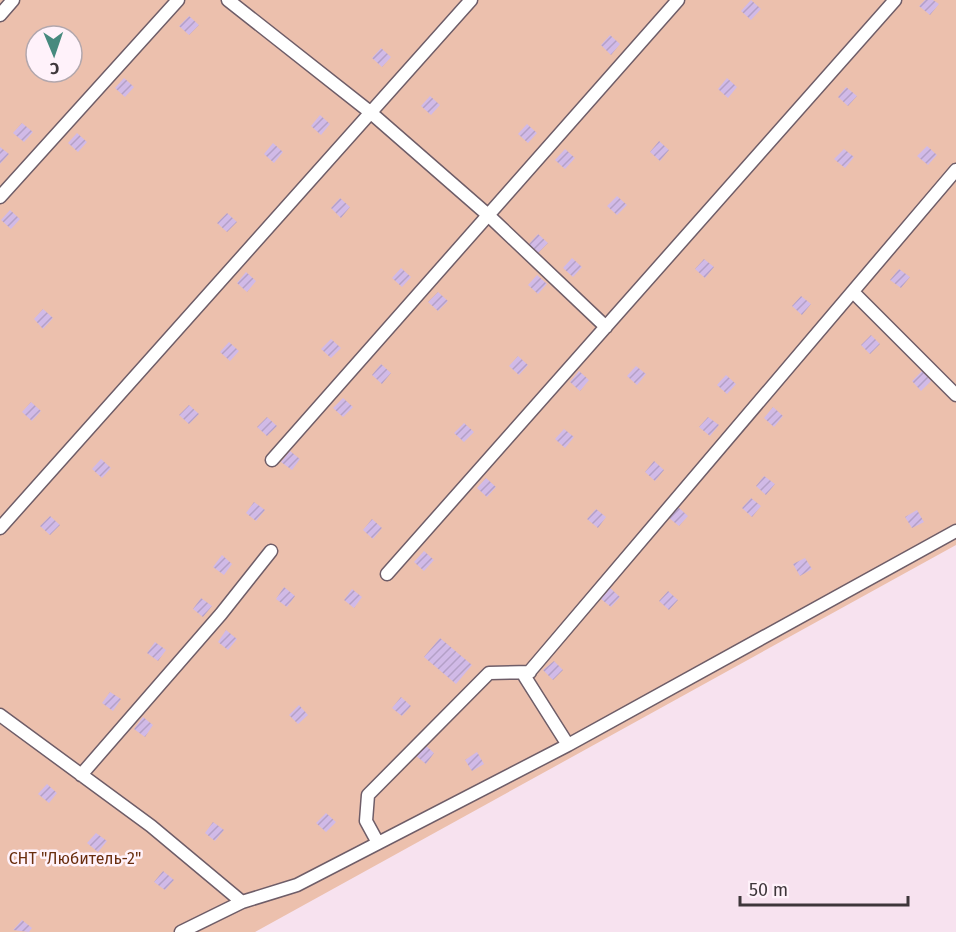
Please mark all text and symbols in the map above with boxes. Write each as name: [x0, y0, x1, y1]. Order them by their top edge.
north arrow: [24, 24, 84, 84]
text: С: [49, 59, 59, 78]
park label: СНТ "Любитель-2": [9, 849, 141, 868]
scale bar: [740, 869, 908, 907]
text: 50 m: [749, 879, 788, 901]

